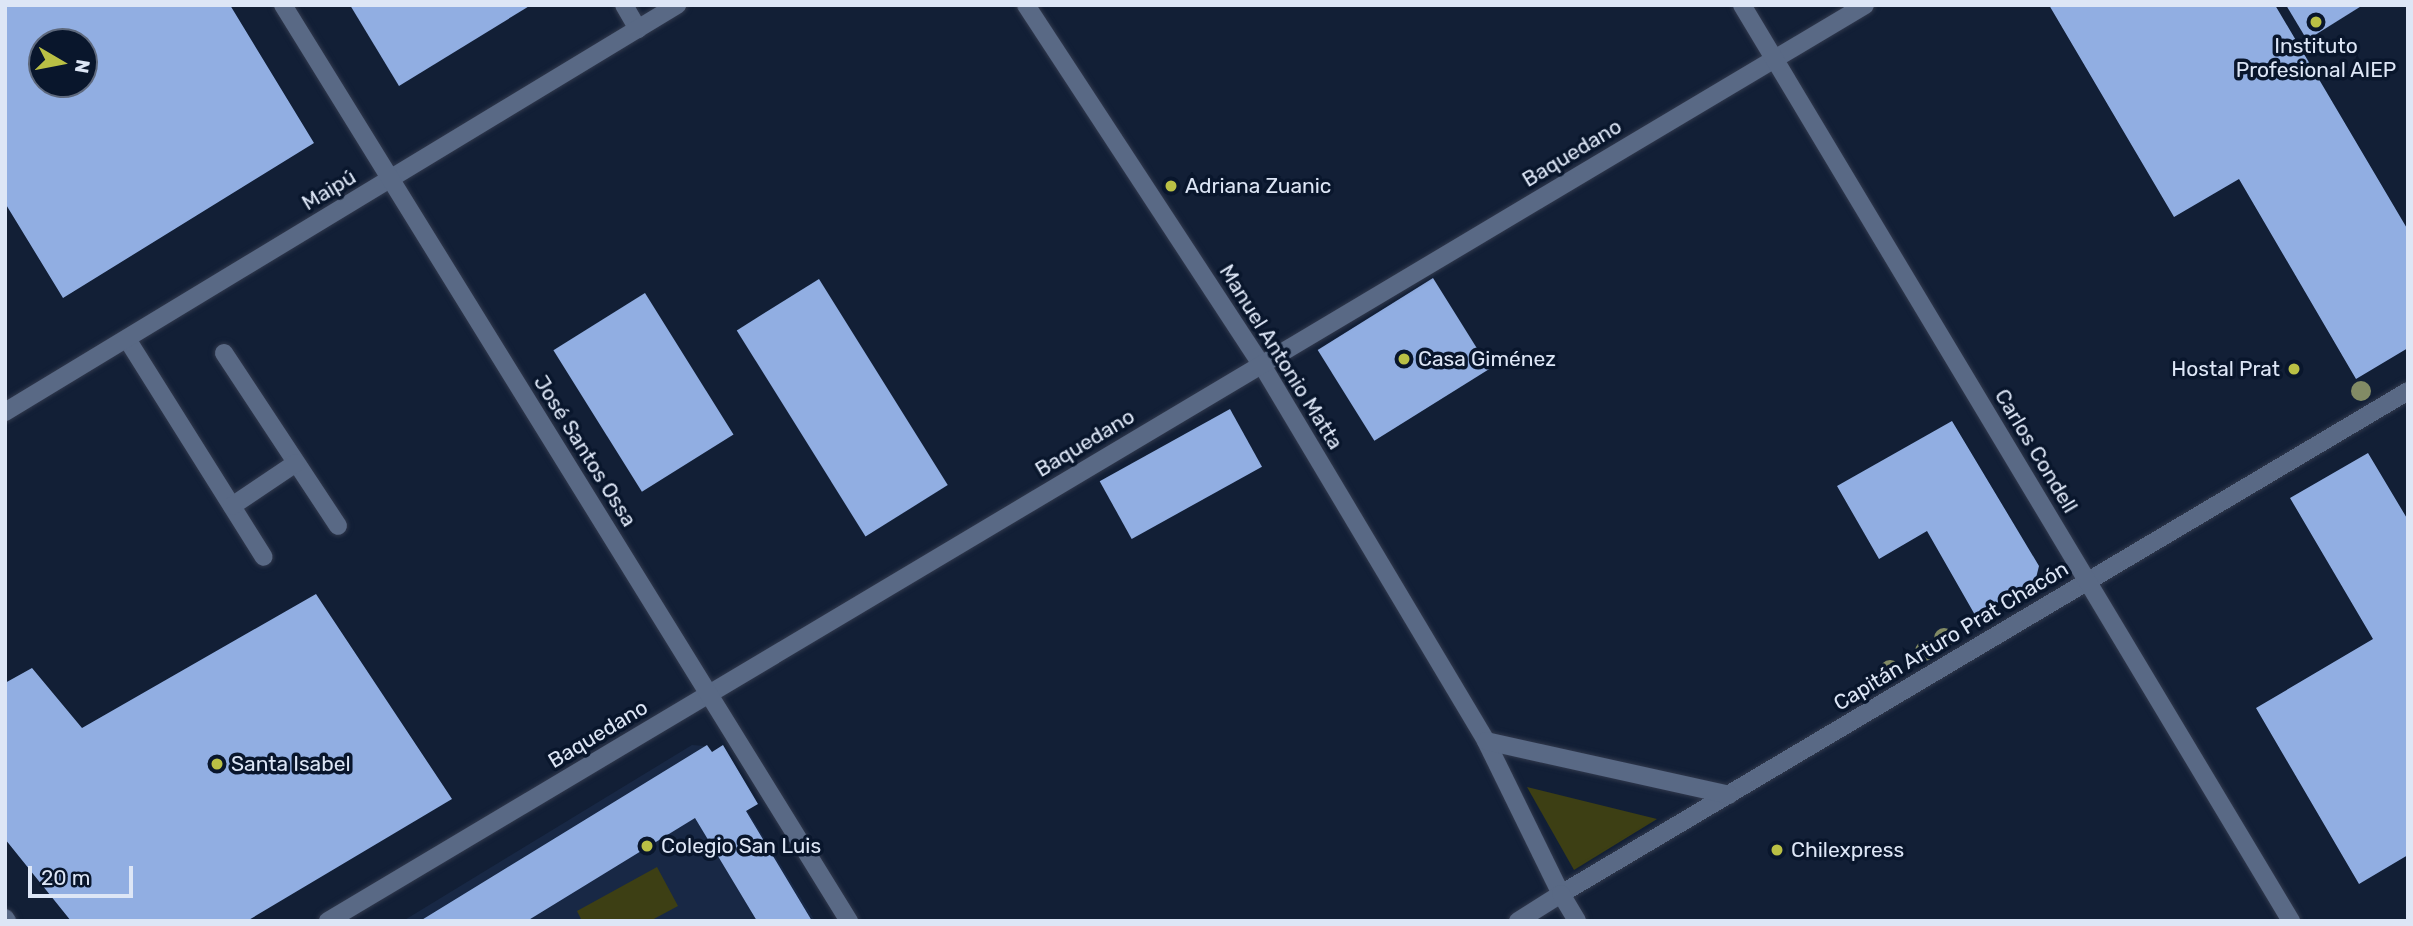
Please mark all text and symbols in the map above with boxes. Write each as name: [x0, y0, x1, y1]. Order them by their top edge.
marker: Instituto Profesional AIEP: [2308, 14, 2324, 30]
north arrow: [28, 28, 98, 98]
place label: Instituto Profesional AIEP: [2235, 33, 2397, 83]
text: N: [70, 58, 95, 75]
street label: Baquedano: [1518, 114, 1626, 192]
street label: Maipú: [297, 164, 361, 216]
place label: Adriana Zuanic: [1185, 173, 1331, 199]
marker: Adriana Zuanic: [1163, 178, 1179, 194]
street label: Manuel Antonio Matta: [1214, 260, 1348, 454]
place label: Casa Giménez: [1418, 346, 1556, 372]
marker: Casa Giménez: [1396, 351, 1412, 367]
place label: Hostal Prat: [2171, 356, 2280, 382]
marker: Hostal Prat: [2286, 361, 2302, 377]
street label: José Santos Ossa: [528, 371, 642, 531]
street label: Carlos Condell: [1989, 385, 2083, 517]
street label: Baquedano: [1031, 404, 1139, 482]
street label: Capitán Arturo Prat Chacón: [1829, 556, 2073, 716]
street label: Baquedano: [544, 695, 652, 773]
place label: Santa Isabel: [231, 751, 351, 777]
marker: Santa Isabel: [209, 756, 225, 772]
place label: Colegio San Luis: [661, 833, 821, 859]
place label: Chilexpress: [1791, 837, 1904, 863]
marker: Colegio San Luis: [639, 838, 655, 854]
marker: Chilexpress: [1769, 842, 1785, 858]
scale bar: [32, 852, 136, 896]
text: 20 m: [41, 865, 90, 890]

